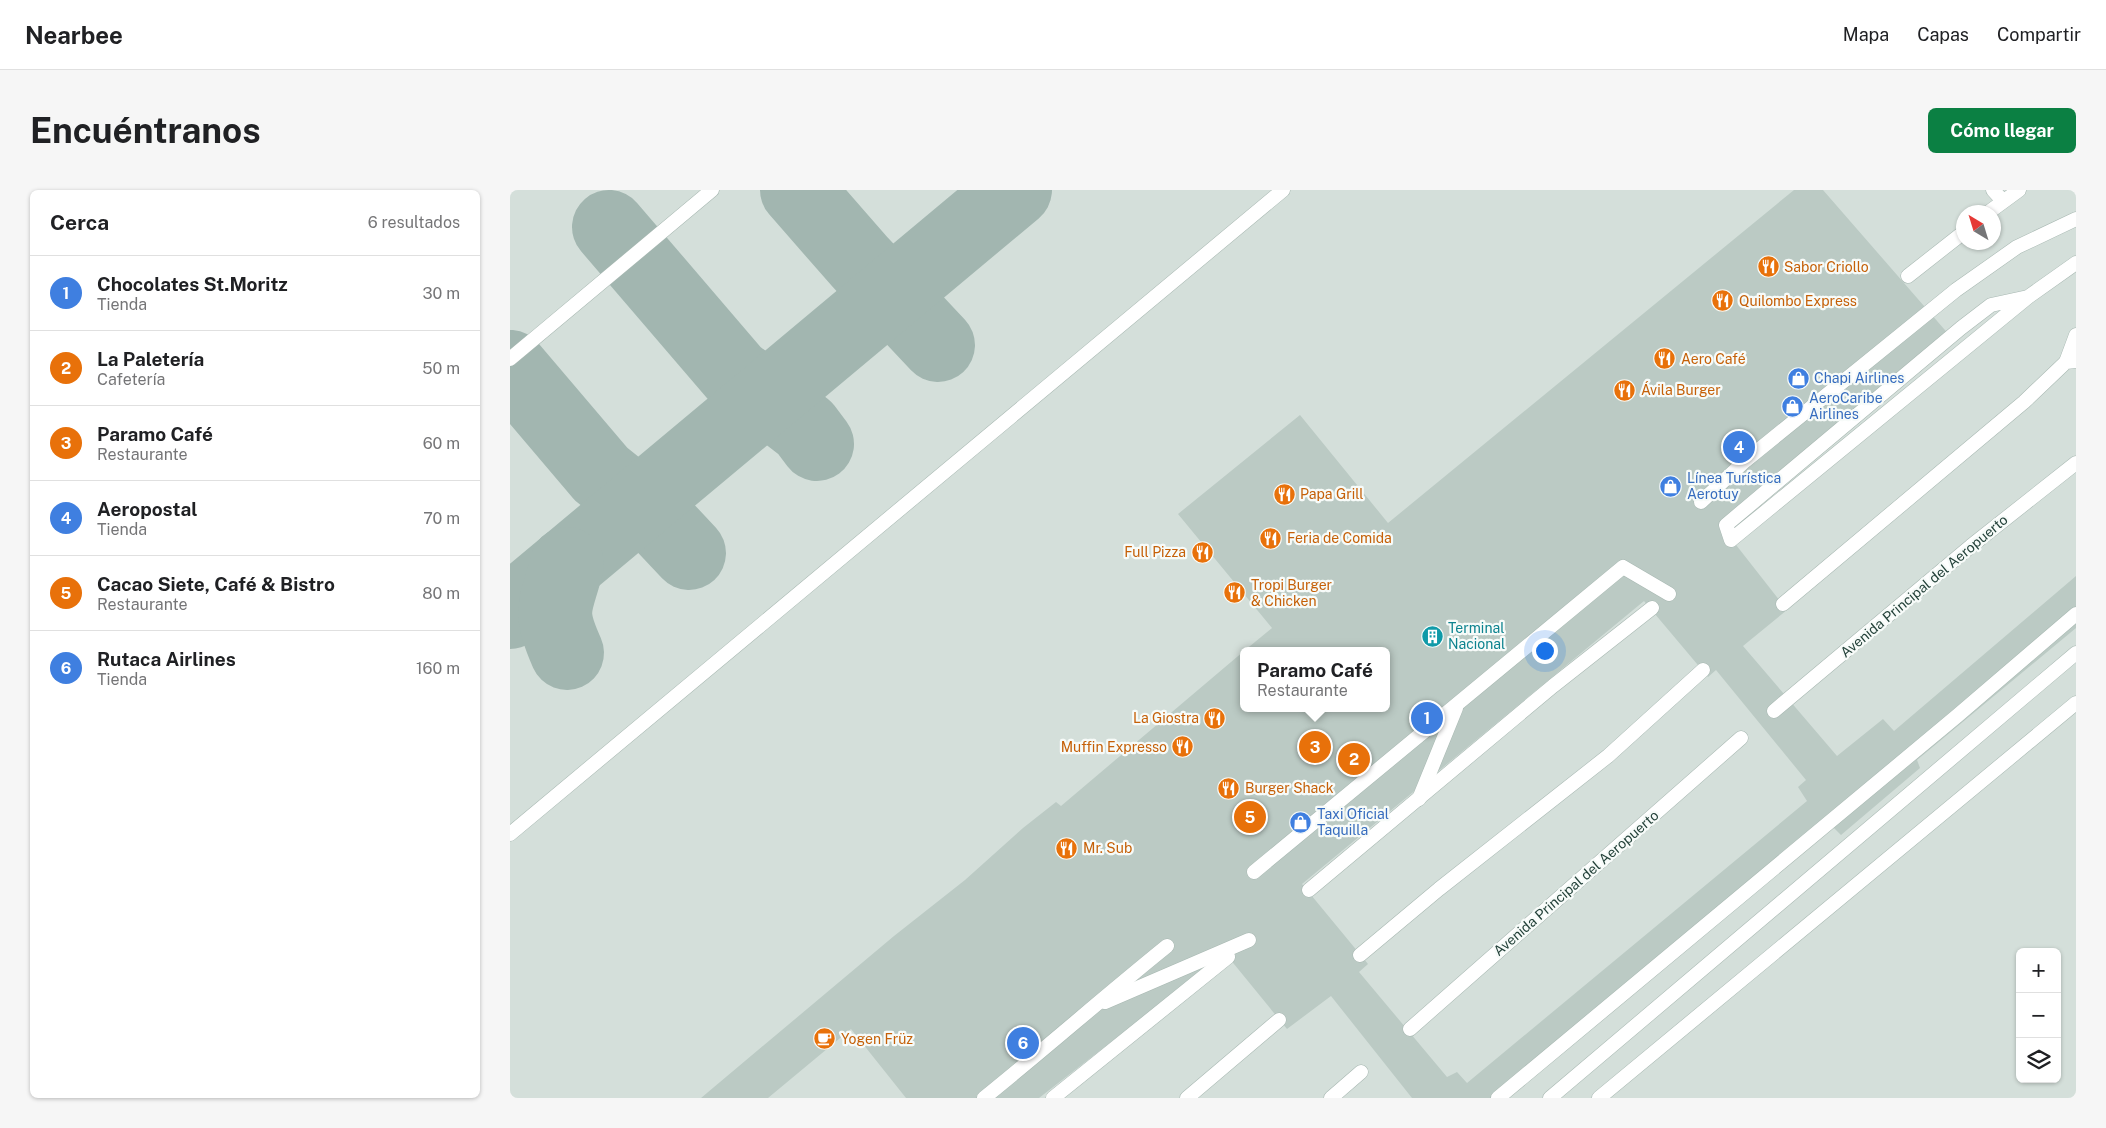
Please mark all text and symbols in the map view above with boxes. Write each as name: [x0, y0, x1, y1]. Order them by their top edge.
text: Nearbee: [25, 21, 123, 49]
text: Mapa: [1843, 24, 1889, 45]
text: Capas: [1917, 24, 1969, 45]
text: Compartir: [1997, 24, 2081, 45]
button: Cómo llegar: [1928, 108, 2076, 153]
text: Encuéntranos: [30, 110, 261, 151]
north arrow: [1956, 205, 2001, 250]
text: Cerca: [50, 210, 109, 235]
text: 6 resultados: [368, 213, 460, 232]
restaurant icon: Sabor Criollo: [1756, 255, 1780, 279]
place label: Sabor Criollo: [1784, 259, 1869, 275]
text: Chocolates St.Moritz: [97, 273, 288, 295]
text: 1: [63, 284, 69, 303]
text: 30 m: [423, 284, 460, 303]
restaurant icon: Quilombo Express: [1711, 289, 1735, 313]
place label: Quilombo Express: [1739, 293, 1857, 309]
text: Tienda: [97, 295, 147, 314]
restaurant icon: Aero Café: [1653, 347, 1677, 371]
text: La Paletería: [97, 348, 204, 370]
place label: Aero Café: [1681, 351, 1746, 367]
text: 2: [61, 359, 71, 378]
text: 50 m: [422, 359, 460, 378]
shop icon: Chapi Airlines: [1786, 366, 1810, 390]
text: Cafetería: [97, 370, 165, 389]
place label: Chapi Airlines: [1814, 370, 1904, 386]
restaurant icon: Ávila Burger: [1613, 378, 1637, 402]
place label: Ávila Burger: [1641, 381, 1721, 398]
place label: AeroCaribe Airlines: [1809, 390, 1883, 422]
shop icon: AeroCaribe Airlines: [1781, 394, 1805, 418]
text: Paramo Café: [97, 423, 213, 445]
pin: 4: [1723, 428, 1755, 466]
text: 3: [61, 434, 71, 453]
text: 60 m: [423, 434, 460, 453]
text: Restaurante: [97, 445, 188, 464]
place label: Línea Turística Aerotuy: [1687, 470, 1781, 502]
shop icon: Línea Turística Aerotuy: [1659, 474, 1683, 498]
restaurant icon: Papa Grill: [1272, 482, 1296, 506]
place label: Papa Grill: [1300, 486, 1363, 502]
text: Aeropostal: [97, 498, 197, 520]
text: 4: [61, 509, 71, 528]
text: 70 m: [423, 509, 460, 528]
street label: Avenida Principal del Aeropuerto: [1837, 511, 2011, 661]
text: Tienda: [97, 520, 147, 539]
restaurant icon: Feria de Comida: [1259, 526, 1283, 550]
place label: Feria de Comida: [1287, 530, 1392, 546]
restaurant icon: Full Pizza: [1190, 540, 1214, 564]
place label: Full Pizza: [1124, 544, 1186, 560]
text: Cacao Siete, Café & Bistro: [97, 573, 335, 595]
place label: Tropi Burger & Chicken: [1251, 577, 1332, 609]
restaurant icon: Tropi Burger & Chicken: [1223, 581, 1247, 605]
text: 5: [61, 584, 71, 603]
text: 80 m: [422, 584, 460, 603]
text: Restaurante: [97, 595, 188, 614]
place label: Terminal Nacional: [1448, 620, 1505, 652]
building icon: Terminal Nacional: [1420, 624, 1444, 648]
your location: [1532, 638, 1558, 664]
popup: [1240, 647, 1390, 712]
text: Rutaca Airlines: [97, 648, 236, 670]
text: 6: [61, 659, 71, 678]
text: 160 m: [416, 659, 460, 678]
text: Paramo Café: [1257, 659, 1373, 681]
text: Tienda: [97, 670, 147, 689]
text: Restaurante: [1257, 681, 1348, 700]
pin: 1: [1411, 699, 1443, 737]
restaurant icon: La Giostra: [1203, 706, 1227, 730]
place label: La Giostra: [1133, 710, 1199, 726]
pin: 3: [1299, 728, 1331, 766]
restaurant icon: Muffin Expresso: [1171, 735, 1195, 759]
place label: Muffin Expresso: [1061, 739, 1167, 755]
pin: 2: [1338, 740, 1370, 778]
restaurant icon: Burger Shack: [1217, 776, 1241, 800]
place label: Burger Shack: [1245, 780, 1334, 796]
pin: 5: [1234, 798, 1266, 836]
place label: Taxi Oficial Taquilla: [1317, 806, 1389, 838]
street label: Avenida Principal del Aeropuerto: [1490, 807, 1662, 959]
shop icon: Taxi Oficial Taquilla: [1289, 810, 1313, 834]
restaurant icon: Mr. Sub: [1055, 836, 1079, 860]
place label: Mr. Sub: [1083, 840, 1132, 856]
map controls: [2016, 948, 2061, 1083]
button: +: [2016, 948, 2061, 993]
button: −: [2016, 993, 2061, 1038]
pin: 6: [1007, 1024, 1039, 1062]
cafe icon: Yogen Früz: [813, 1027, 837, 1051]
place label: Yogen Früz: [841, 1031, 913, 1047]
button: layers: [2016, 1038, 2061, 1083]

